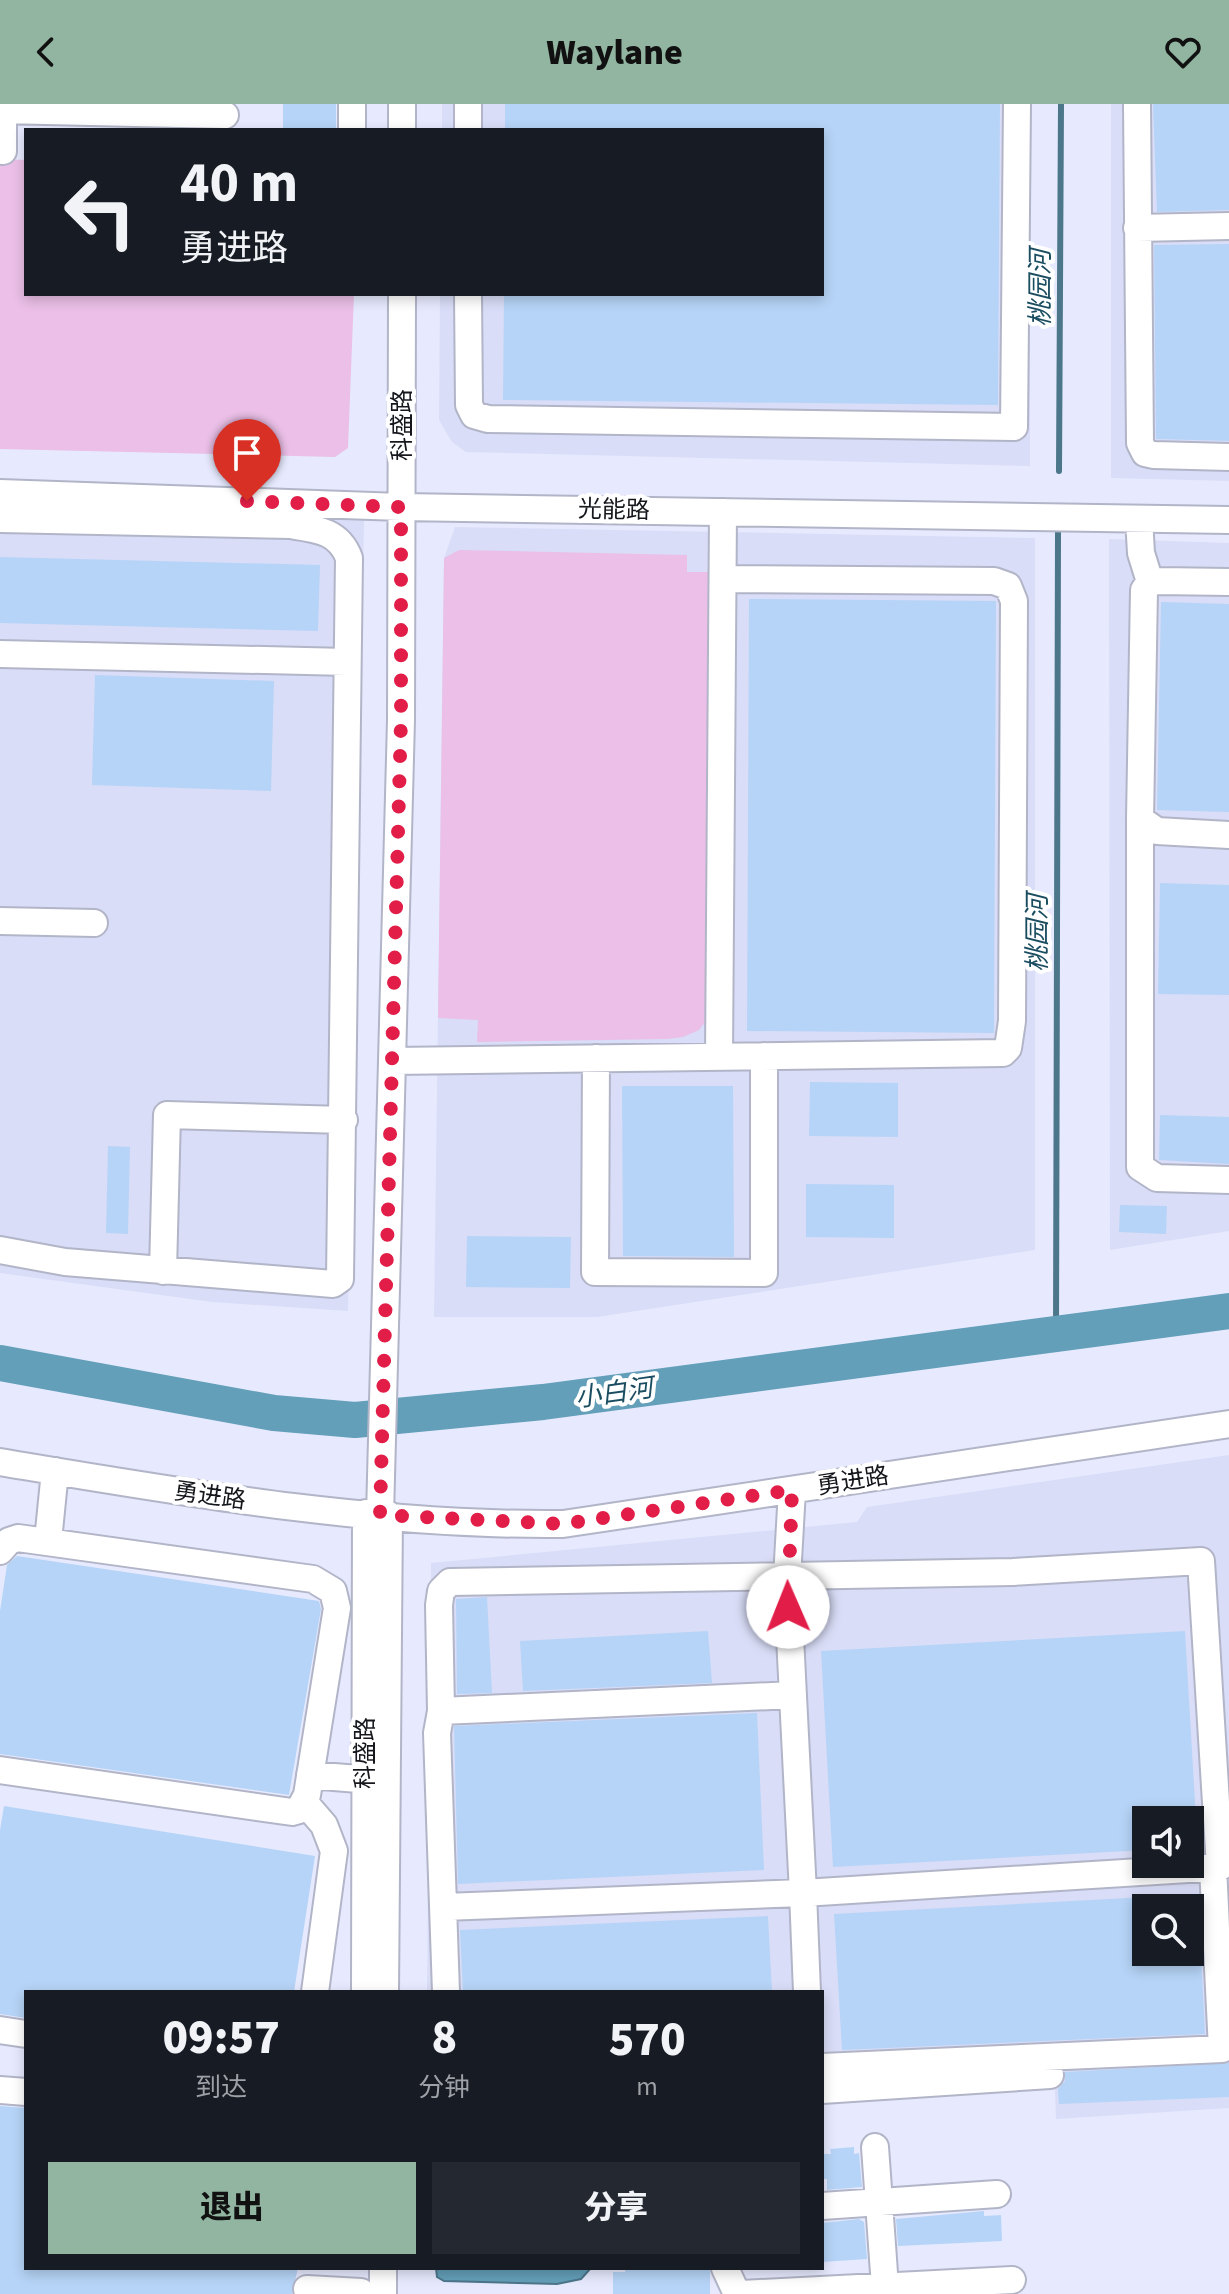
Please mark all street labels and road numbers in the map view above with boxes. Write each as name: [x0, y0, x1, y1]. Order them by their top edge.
street label: 科盛路: [385, 389, 420, 461]
street label: 光能路: [578, 492, 650, 528]
street label: 勇进路: [815, 1458, 891, 1504]
street label: 勇进路: [172, 1474, 248, 1518]
street label: 科盛路: [348, 1717, 383, 1789]

